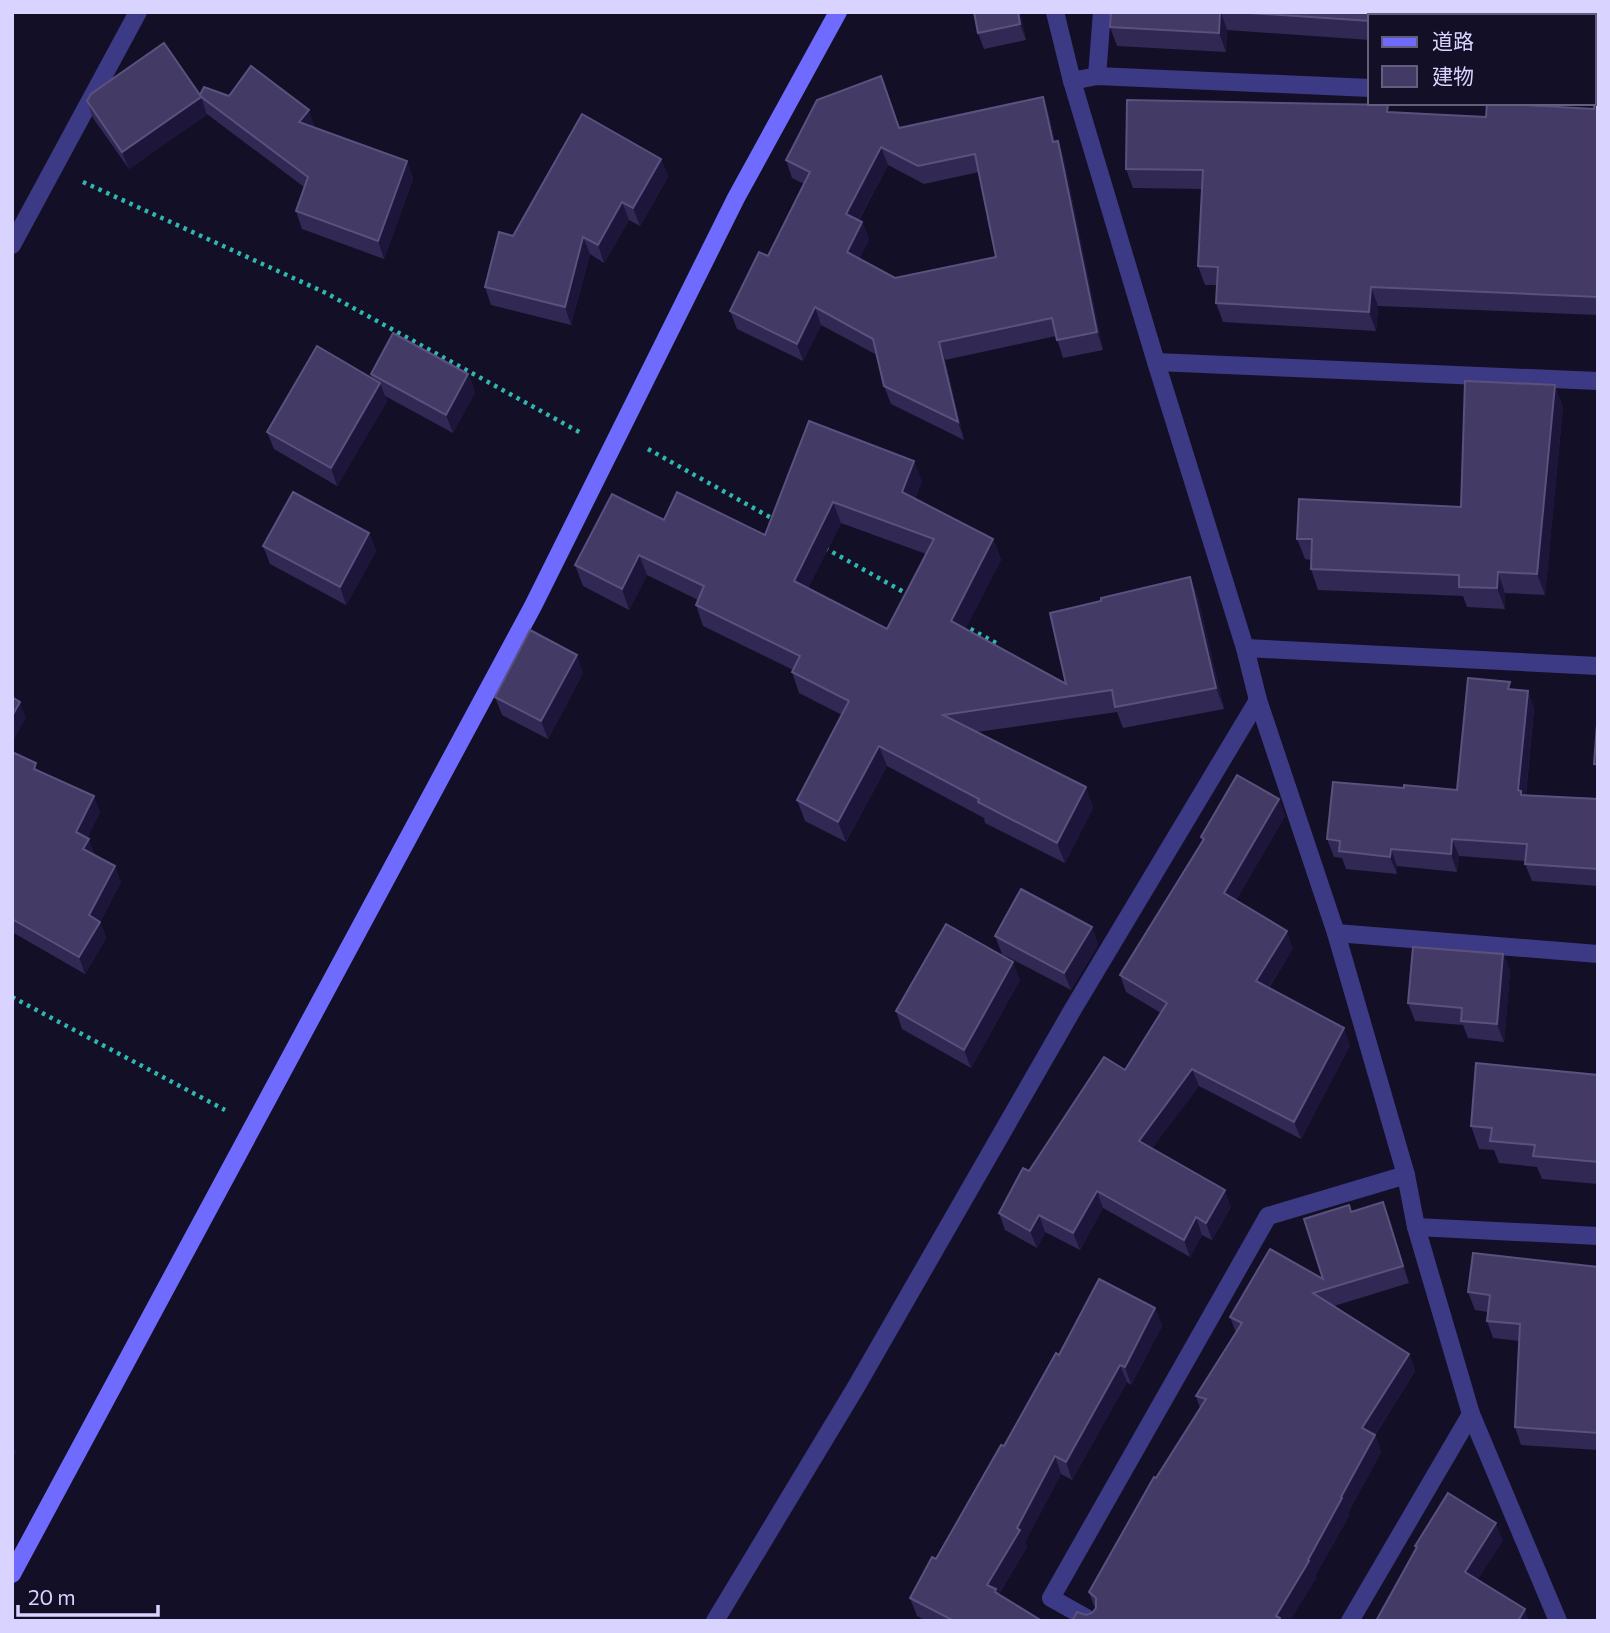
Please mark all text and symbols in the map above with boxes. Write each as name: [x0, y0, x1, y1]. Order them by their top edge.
legend: [1368, 14, 1596, 105]
text: 道路: [1432, 28, 1474, 53]
text: 建物: [1432, 63, 1474, 88]
scale bar: [18, 1574, 158, 1618]
text: 20 m: [28, 1584, 76, 1609]

